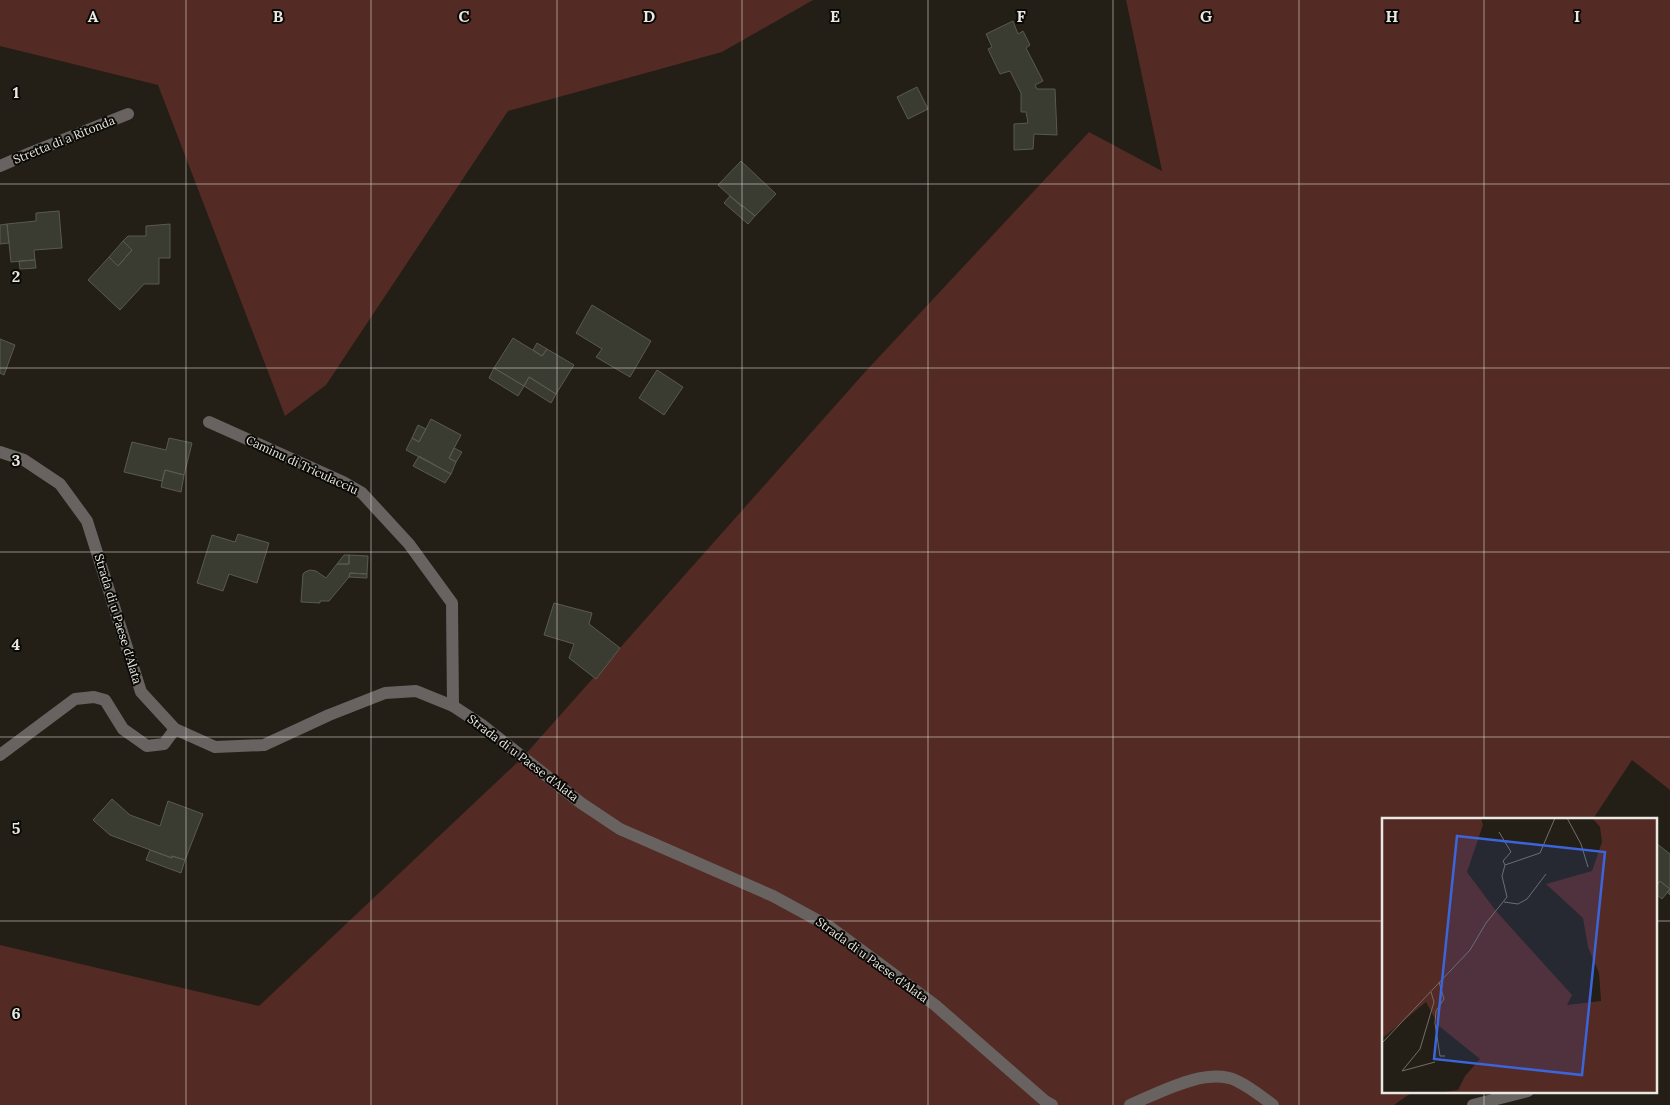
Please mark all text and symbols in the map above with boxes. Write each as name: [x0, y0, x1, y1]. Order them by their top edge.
text: A: [88, 6, 99, 26]
text: B: [273, 6, 284, 26]
text: C: [458, 6, 470, 26]
text: D: [643, 6, 655, 26]
text: E: [830, 6, 840, 26]
text: F: [1016, 6, 1026, 26]
text: G: [1200, 6, 1212, 26]
text: H: [1386, 6, 1399, 26]
text: I: [1574, 6, 1580, 26]
text: 1: [13, 82, 19, 102]
street label: Stretta di a Ritonda: [11, 112, 117, 167]
text: 2: [12, 266, 20, 286]
street label: Caminu di Triculacciu: [244, 432, 361, 497]
text: 3: [12, 450, 21, 470]
street label: Strada di u Paese d'Alata: [92, 552, 145, 686]
text: 4: [12, 634, 21, 654]
street label: Strada di u Paese d'Alata: [465, 711, 582, 804]
text: 5: [12, 818, 21, 838]
inset map: [1382, 818, 1658, 1092]
street label: Strada di u Paese d'Alata: [813, 914, 931, 1005]
text: 6: [11, 1003, 21, 1023]

